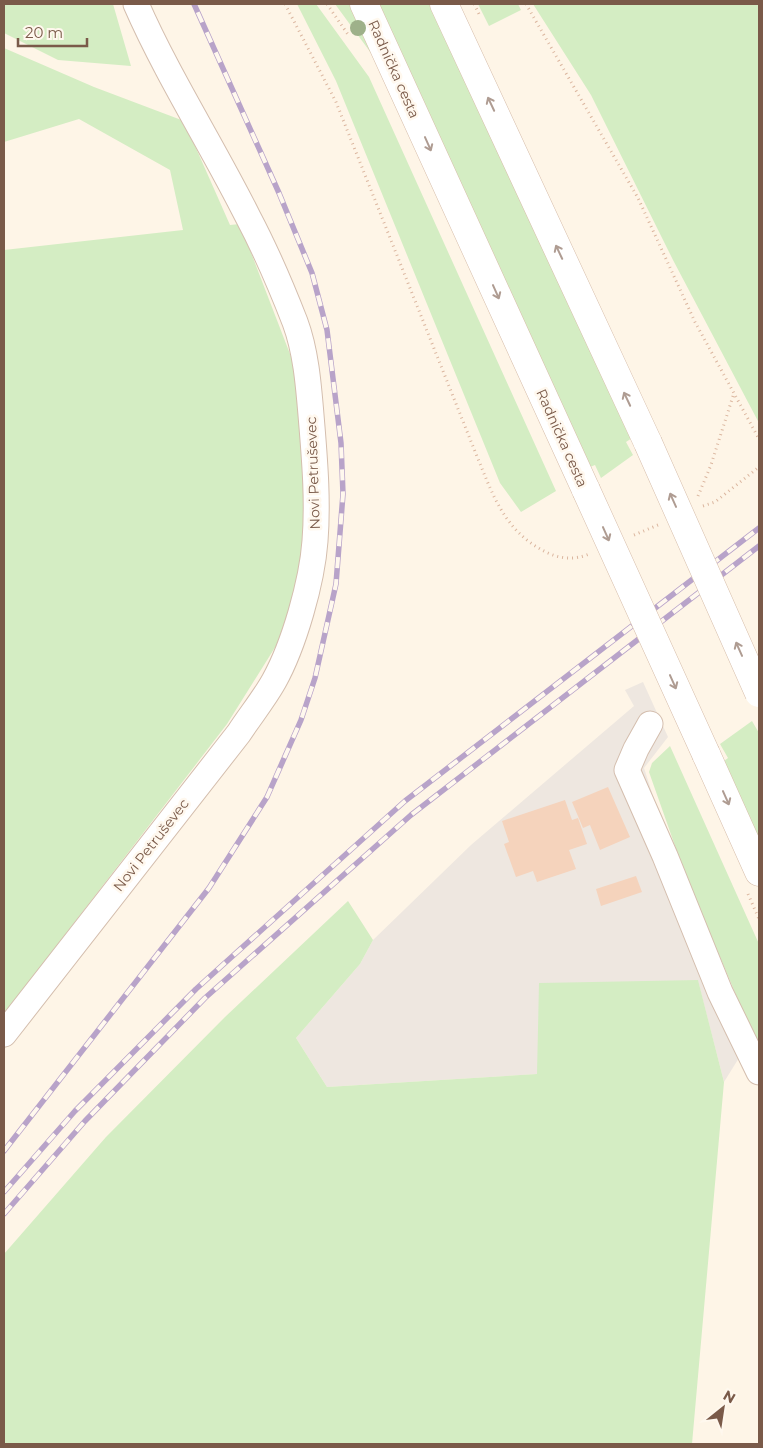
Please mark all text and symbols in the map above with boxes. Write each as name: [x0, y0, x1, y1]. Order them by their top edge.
scale bar: [18, 15, 86, 47]
street label: Radnička cesta: [364, 17, 424, 121]
text: 20 m: [25, 23, 63, 42]
one-way arrow: [485, 97, 495, 112]
one-way arrow: [424, 136, 434, 151]
one-way arrow: [554, 245, 563, 260]
one-way arrow: [491, 284, 501, 299]
street label: Radnička cesta: [532, 386, 592, 490]
one-way arrow: [622, 392, 632, 407]
street label: Novi Petruševec: [302, 416, 324, 530]
one-way arrow: [668, 493, 678, 508]
one-way arrow: [602, 526, 612, 541]
one-way arrow: [734, 642, 744, 657]
one-way arrow: [669, 674, 679, 689]
one-way arrow: [722, 790, 731, 805]
street label: Novi Petruševec: [109, 795, 193, 895]
north arrow: [698, 1383, 748, 1433]
text: N: [720, 1386, 739, 1407]

